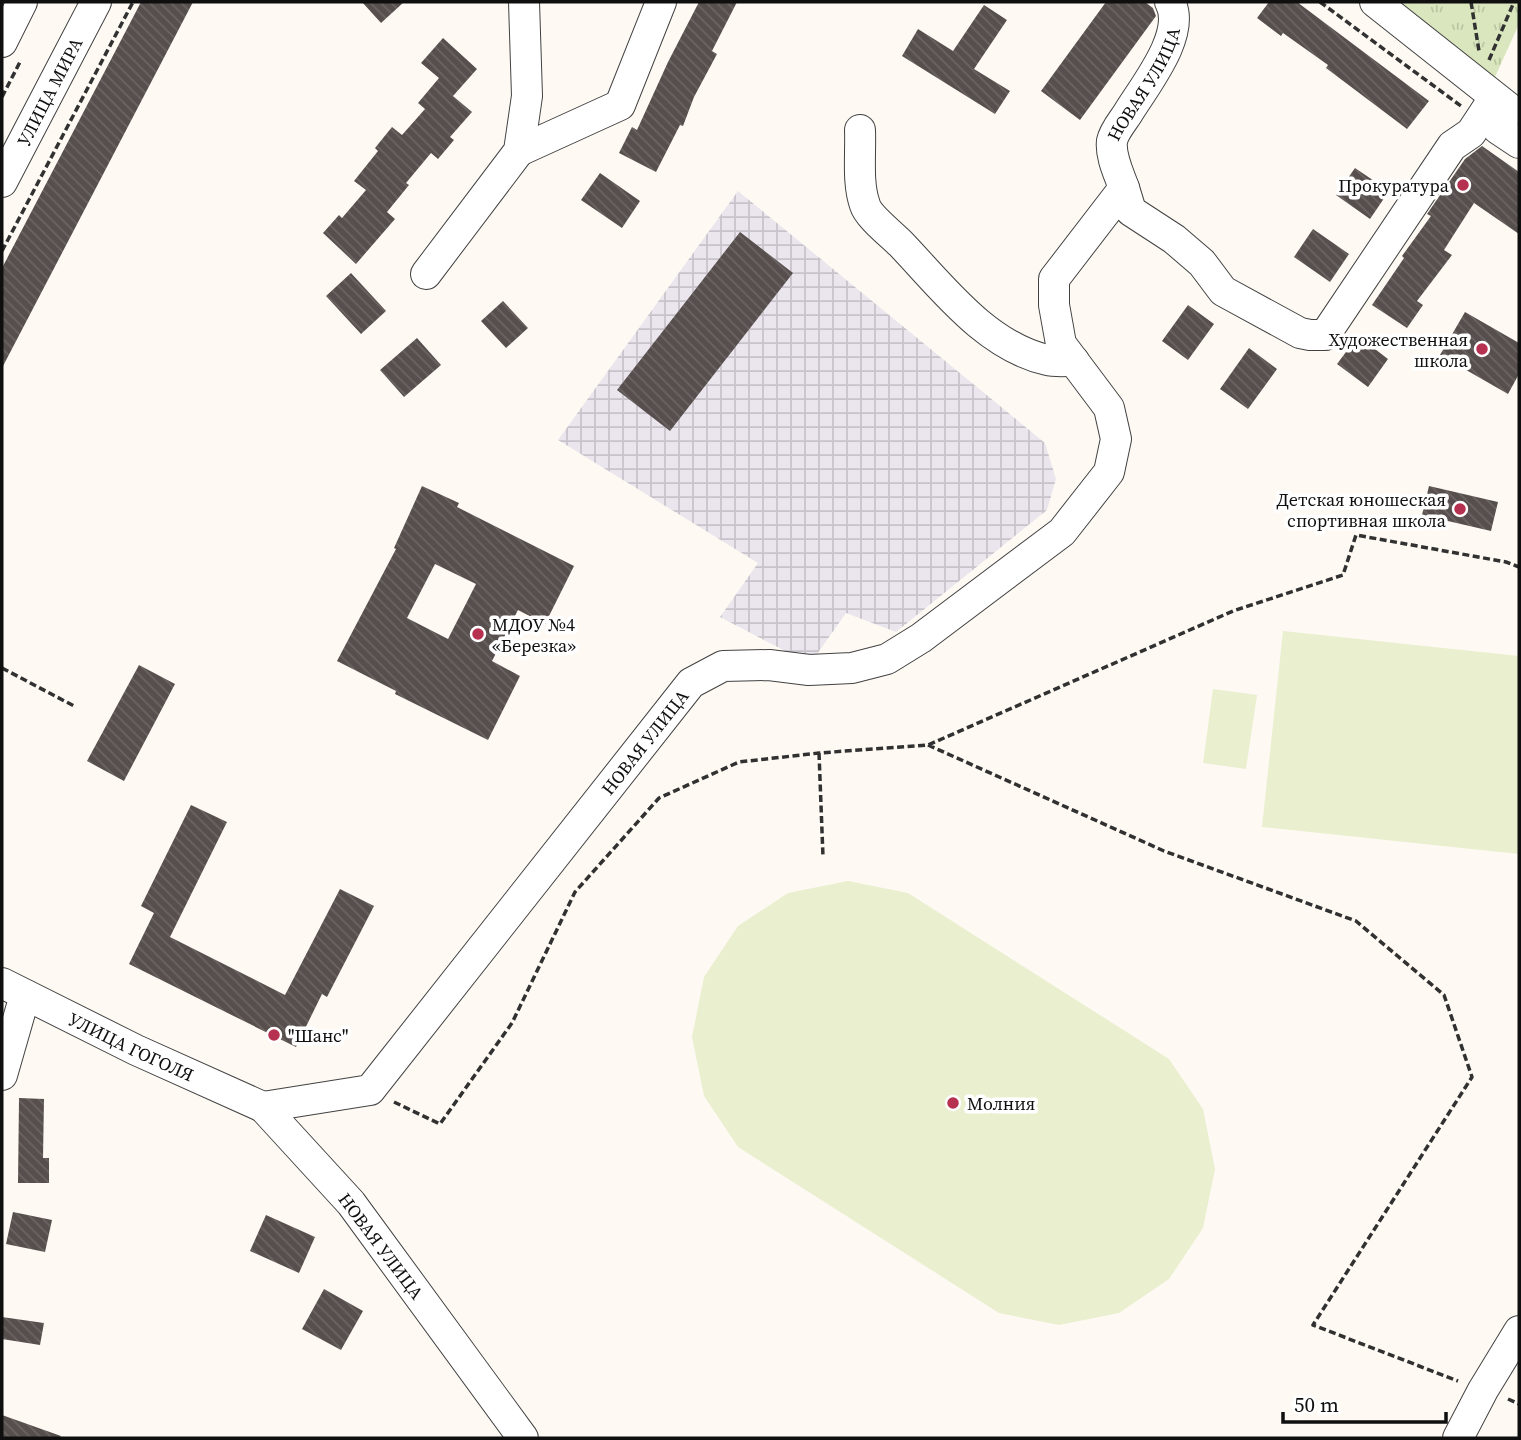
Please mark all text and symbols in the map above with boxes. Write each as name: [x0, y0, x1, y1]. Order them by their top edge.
street label: НОВАЯ УЛИЦА: [1101, 25, 1186, 145]
street label: УЛИЦА МИРА: [10, 33, 88, 150]
place label: Прокуратура: [1338, 173, 1450, 198]
marker: Прокуратура: [1455, 177, 1471, 193]
place label: Художественная школа: [1328, 327, 1469, 373]
marker: Художественная школа: [1474, 341, 1490, 357]
place label: Детская юношеская спортивная школа: [1277, 487, 1447, 533]
marker: Детская юношеская спортивная школа: [1452, 501, 1468, 517]
place label: МДОУ №4 «Березка»: [492, 612, 576, 658]
marker: МДОУ №4 «Березка»: [470, 626, 486, 642]
street label: НОВАЯ УЛИЦА: [595, 684, 694, 800]
street label: УЛИЦА ГОГОЛЯ: [64, 1006, 198, 1087]
place label: "Шанс": [288, 1023, 348, 1048]
marker: "Шанс": [266, 1027, 282, 1043]
place label: Молния: [967, 1091, 1035, 1116]
marker: Молния: [945, 1095, 961, 1111]
street label: НОВАЯ УЛИЦА: [333, 1187, 429, 1305]
scale bar: [1283, 1380, 1446, 1424]
text: 50 m: [1294, 1390, 1339, 1419]

